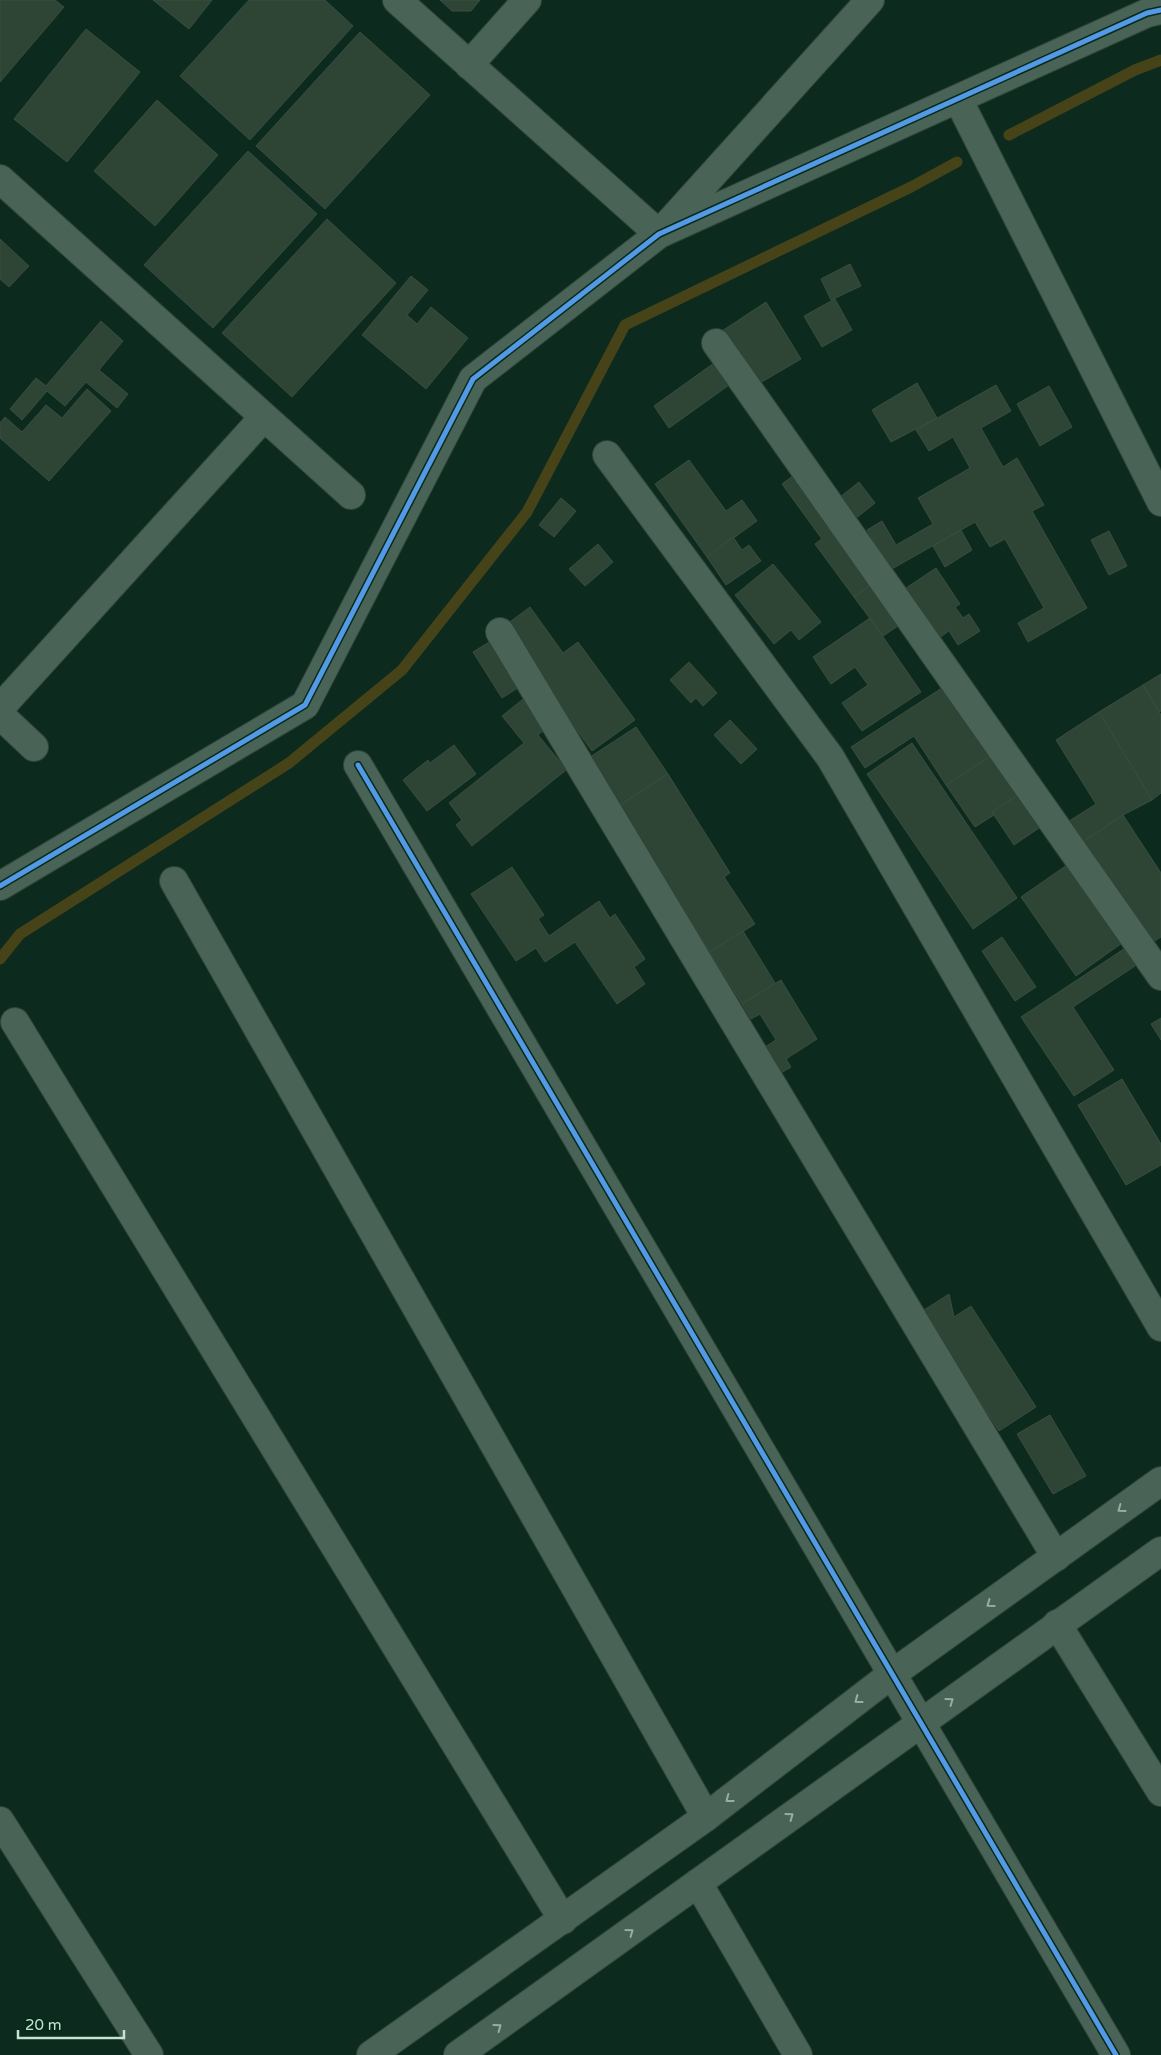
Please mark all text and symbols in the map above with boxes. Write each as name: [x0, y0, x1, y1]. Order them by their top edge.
one-way arrow: [1118, 1503, 1127, 1513]
one-way arrow: [986, 1598, 995, 1607]
one-way arrow: [855, 1695, 864, 1703]
one-way arrow: [944, 1698, 954, 1707]
one-way arrow: [726, 1793, 735, 1801]
one-way arrow: [784, 1814, 793, 1822]
one-way arrow: [624, 1929, 634, 1938]
scale bar: [18, 2008, 124, 2040]
text: 20 m: [25, 2016, 62, 2034]
one-way arrow: [492, 2024, 501, 2032]

